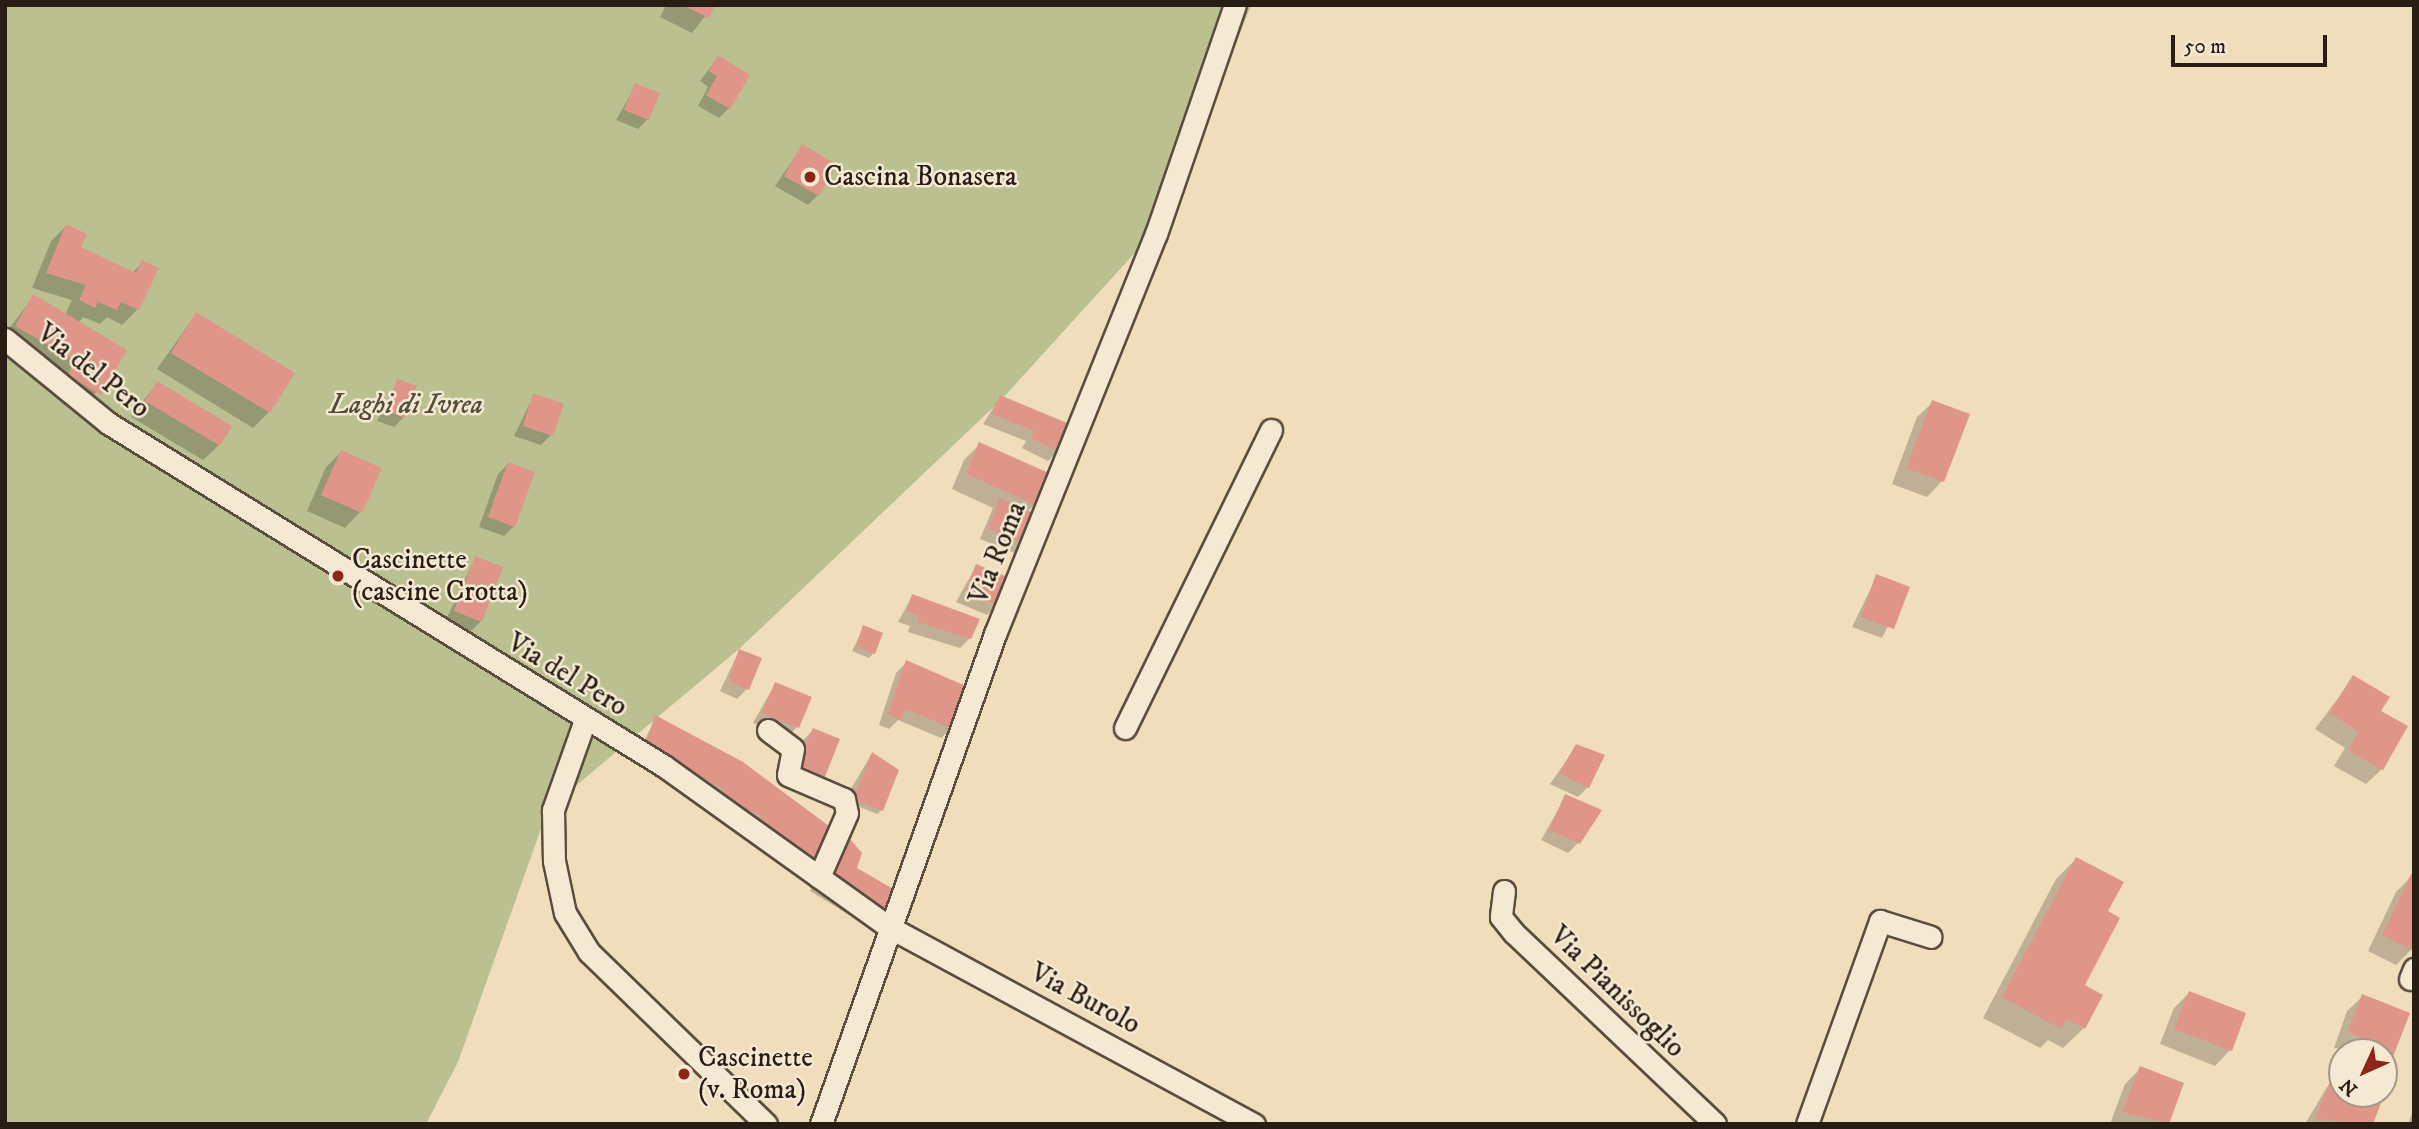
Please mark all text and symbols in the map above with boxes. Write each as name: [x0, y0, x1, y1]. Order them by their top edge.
scale bar: [2174, 21, 2330, 65]
text: 50 m: [2184, 34, 2226, 60]
place label: Cascina Bonasera: [824, 160, 1017, 194]
marker: Cascina Bonasera: [802, 169, 818, 185]
street label: Via del Pero: [30, 316, 156, 426]
park label: Laghi di Ivrea: [329, 388, 483, 422]
street label: Via Roma: [962, 497, 1034, 609]
place label: Cascinette (cascine Crotta): [352, 543, 528, 609]
marker: Cascinette (cascine Crotta): [330, 568, 346, 584]
street label: Via del Pero: [501, 626, 633, 724]
street label: Via Pianissoglio: [1542, 919, 1692, 1065]
street label: Via Burolo: [1024, 956, 1146, 1042]
north arrow: [2328, 1038, 2398, 1108]
place label: Cascinette (v. Roma): [698, 1041, 813, 1107]
marker: Cascinette (v. Roma): [676, 1066, 692, 1082]
text: N: [2336, 1073, 2363, 1100]

